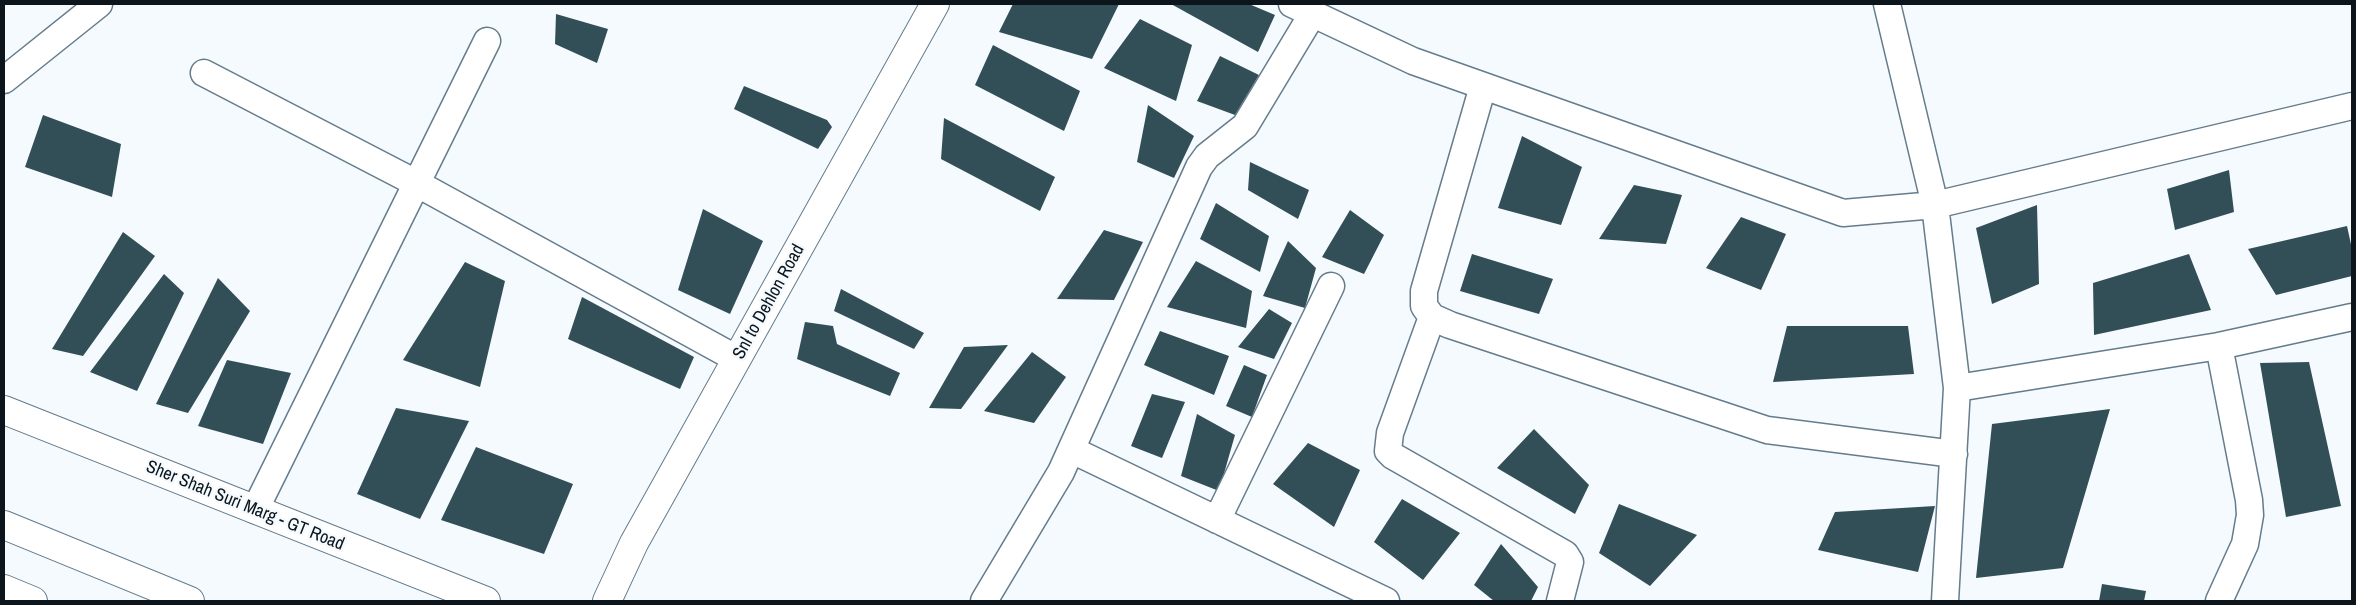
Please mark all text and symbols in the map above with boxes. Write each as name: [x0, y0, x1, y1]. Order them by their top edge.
street label: Snl to Dehlon Road: [729, 241, 809, 363]
street label: Sher Shah Suri Marg - GT Road: [143, 456, 347, 556]

